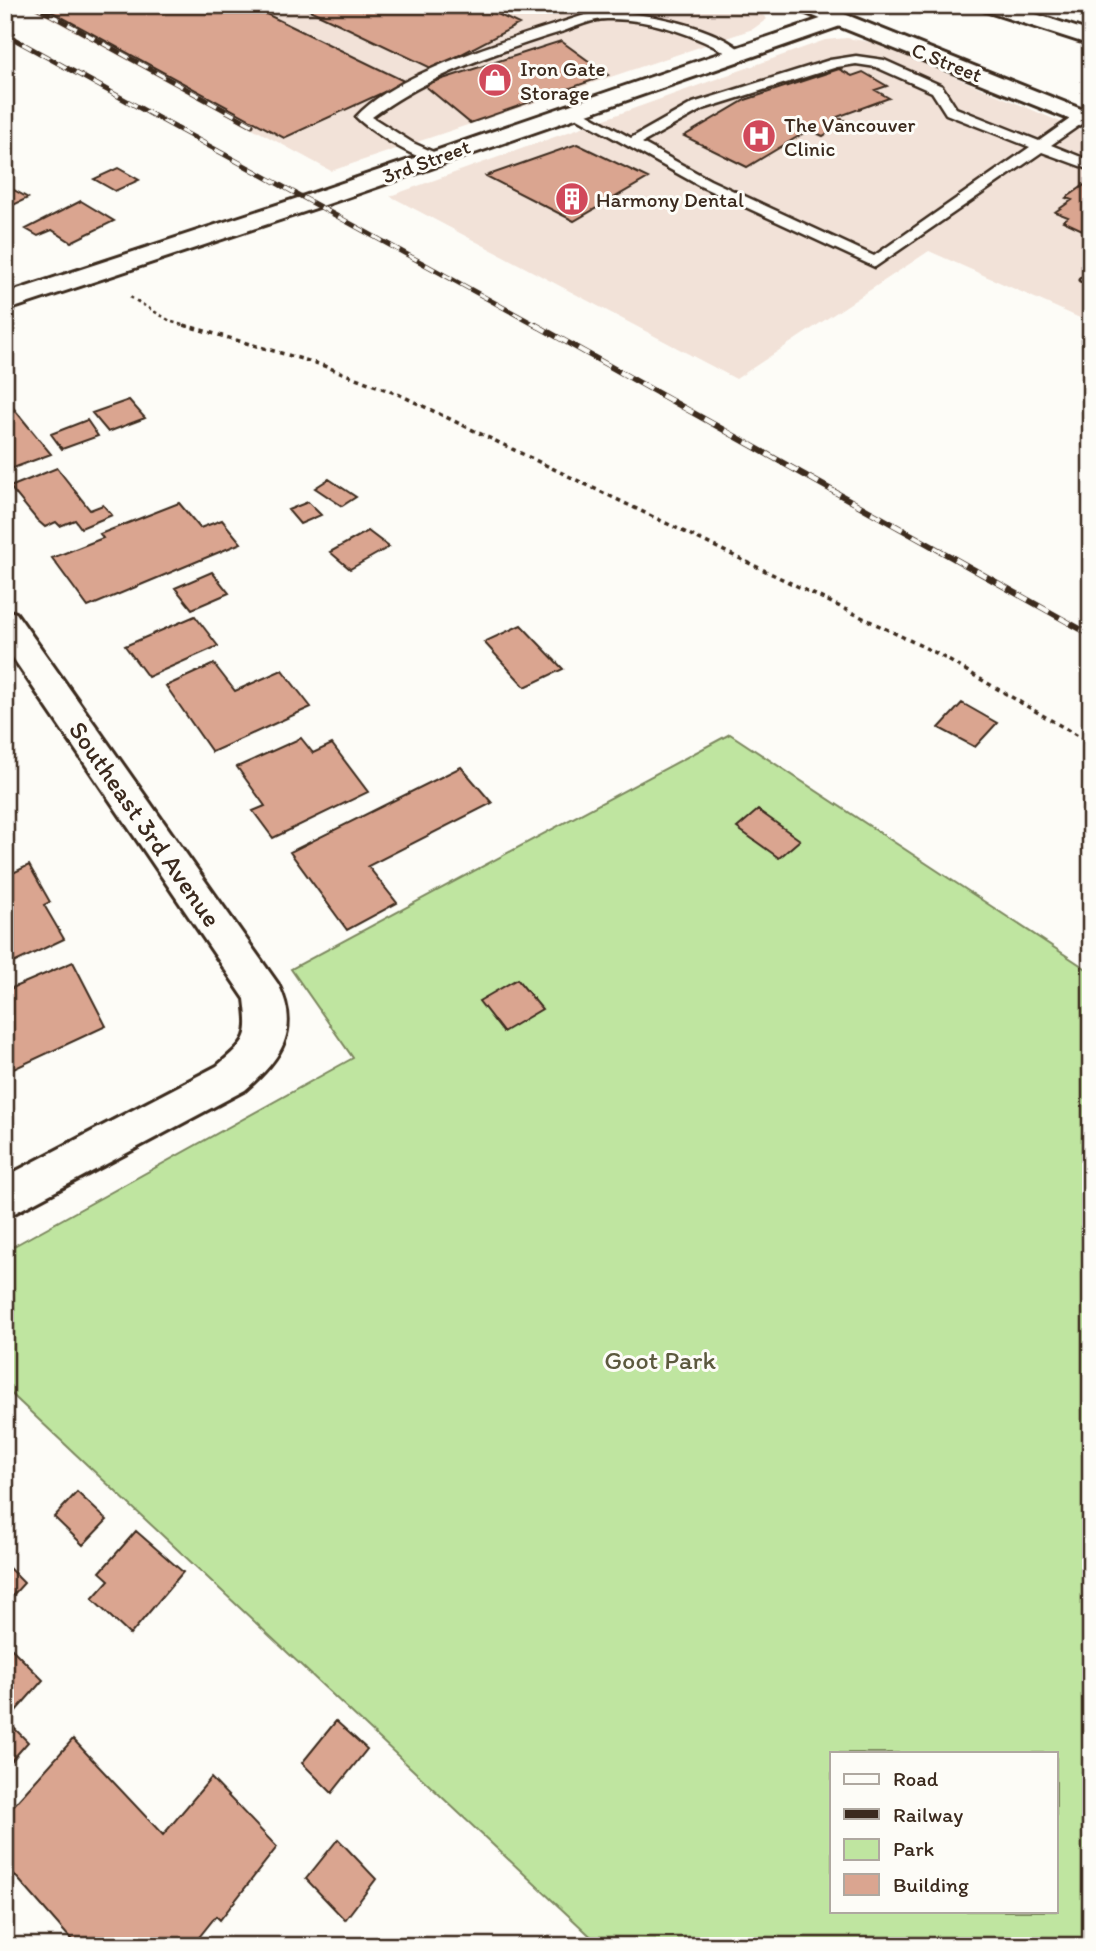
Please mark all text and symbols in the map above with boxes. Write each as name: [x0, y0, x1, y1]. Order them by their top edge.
street label: C Street: [908, 37, 986, 87]
place label: Iron Gate Storage: [520, 56, 606, 105]
shop icon: Iron Gate Storage: [476, 61, 514, 99]
place label: The Vancouver Clinic: [784, 112, 915, 161]
hospital icon: The Vancouver Clinic: [740, 117, 778, 155]
street label: 3rd Street: [379, 134, 473, 188]
building icon: Harmony Dental: [553, 180, 591, 218]
place label: Harmony Dental: [596, 187, 744, 212]
street label: Southeast 3rd Avenue: [62, 715, 228, 933]
park label: Goot Park: [604, 1344, 716, 1376]
legend: [830, 1752, 1058, 1912]
text: Road: [893, 1766, 939, 1791]
text: Railway: [893, 1802, 963, 1827]
text: Park: [893, 1836, 935, 1861]
text: Building: [893, 1872, 969, 1897]

